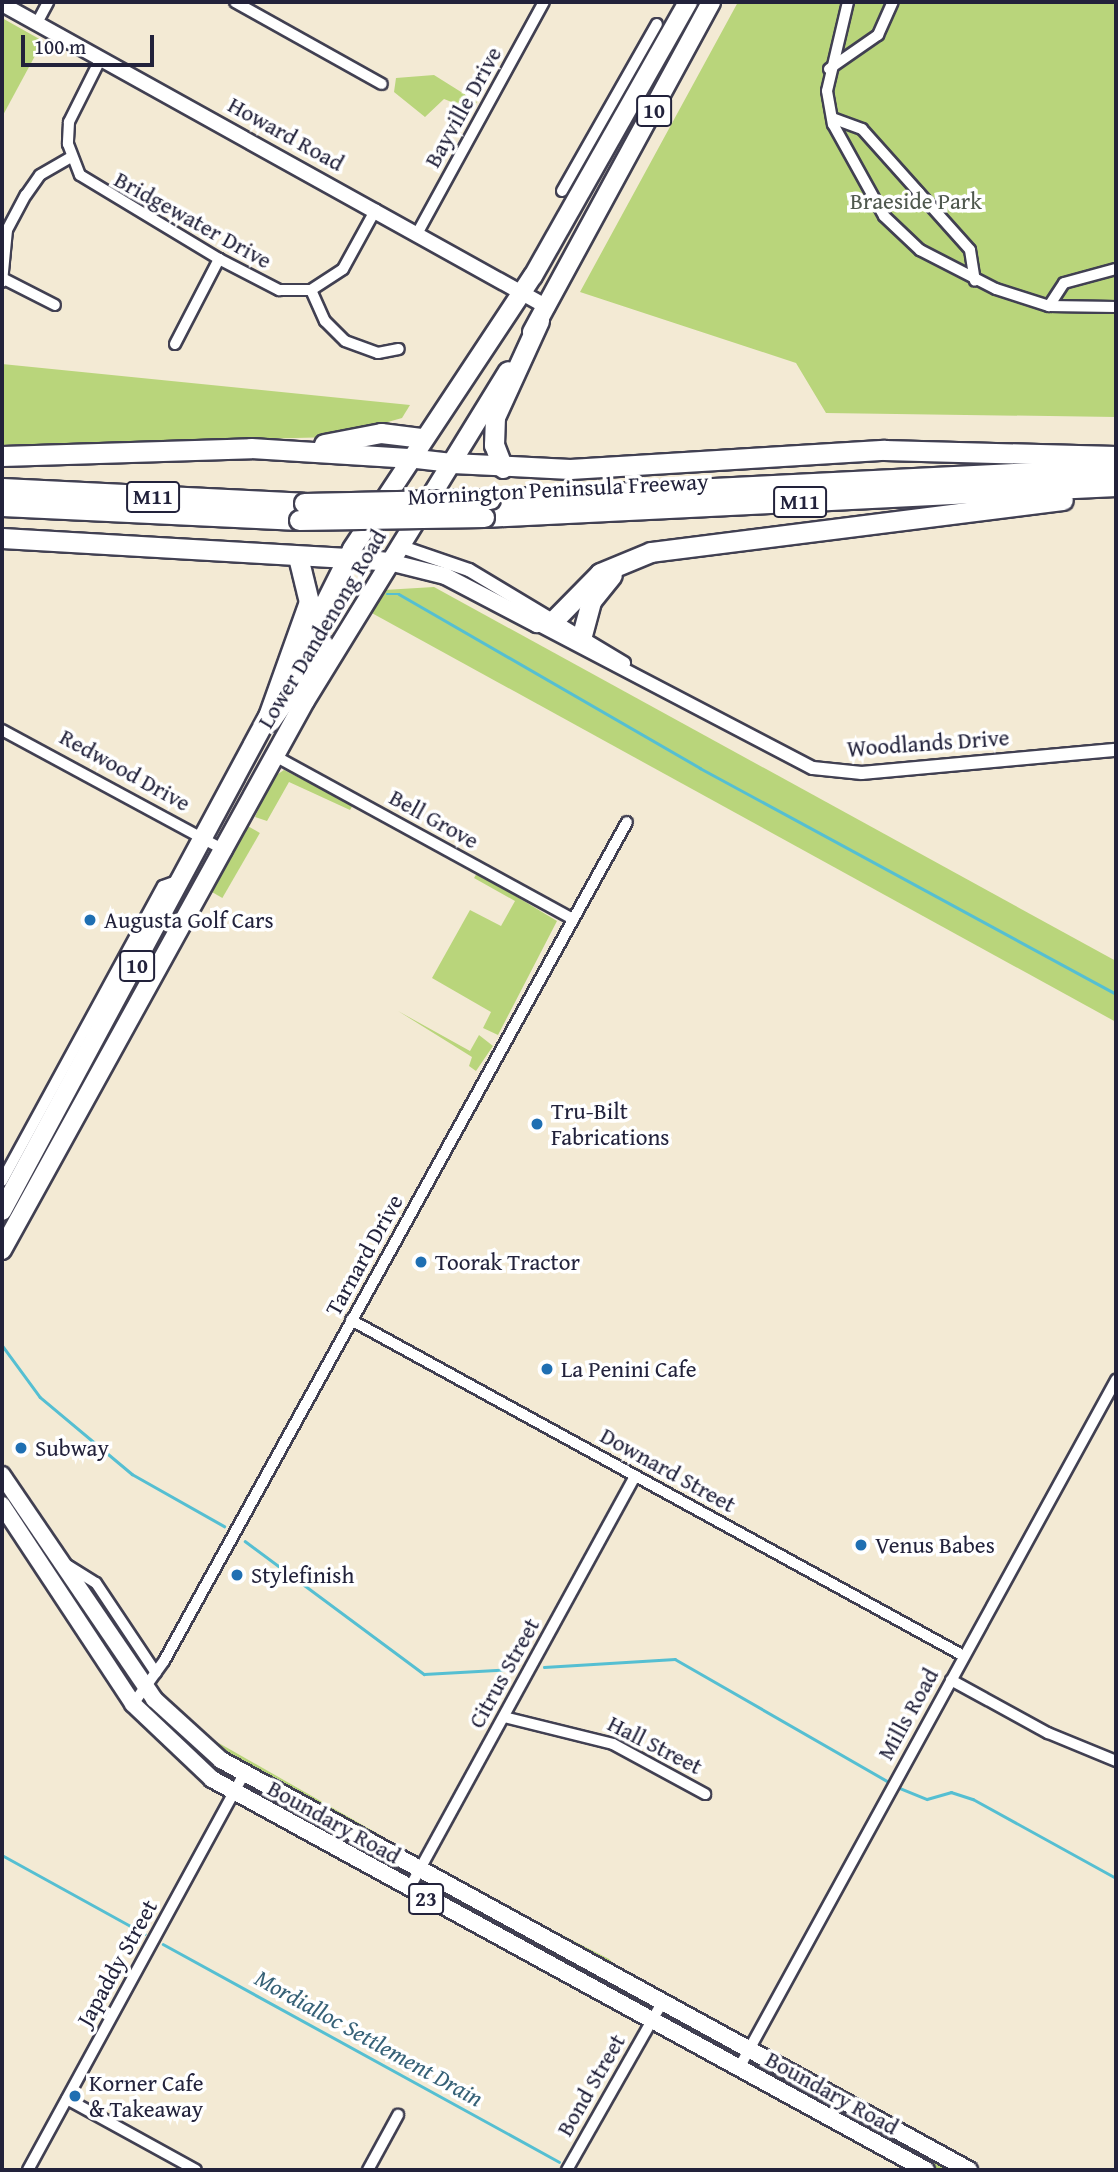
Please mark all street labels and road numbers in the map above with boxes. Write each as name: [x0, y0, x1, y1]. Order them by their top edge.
street label: Bayville Drive: [419, 42, 507, 172]
street label: Howard Road: [223, 91, 349, 177]
road number: 10: [635, 94, 673, 128]
street label: Bridgewater Drive: [110, 165, 276, 275]
street label: Mornington Peninsula Freeway: [407, 467, 709, 511]
road number: M11: [125, 480, 181, 514]
road number: M11: [772, 484, 828, 520]
street label: Lower Dandenong Road: [252, 525, 392, 733]
street label: Redwood Drive: [55, 723, 195, 817]
street label: Woodlands Drive: [846, 724, 1010, 762]
street label: Bell Grove: [385, 783, 483, 855]
road number: 10: [118, 948, 156, 984]
street label: Tarnard Drive: [319, 1190, 409, 1320]
street label: Downard Street: [596, 1422, 740, 1518]
street label: Citrus Street: [463, 1613, 545, 1733]
street label: Mills Road: [872, 1663, 944, 1765]
street label: Hall Street: [603, 1709, 707, 1781]
street label: Boundary Road: [263, 1774, 405, 1870]
road number: 23: [407, 1882, 445, 1916]
street label: Japaddy Street: [71, 1895, 163, 2031]
street label: Bond Street: [551, 2029, 631, 2141]
street label: Boundary Road: [761, 2045, 903, 2141]

